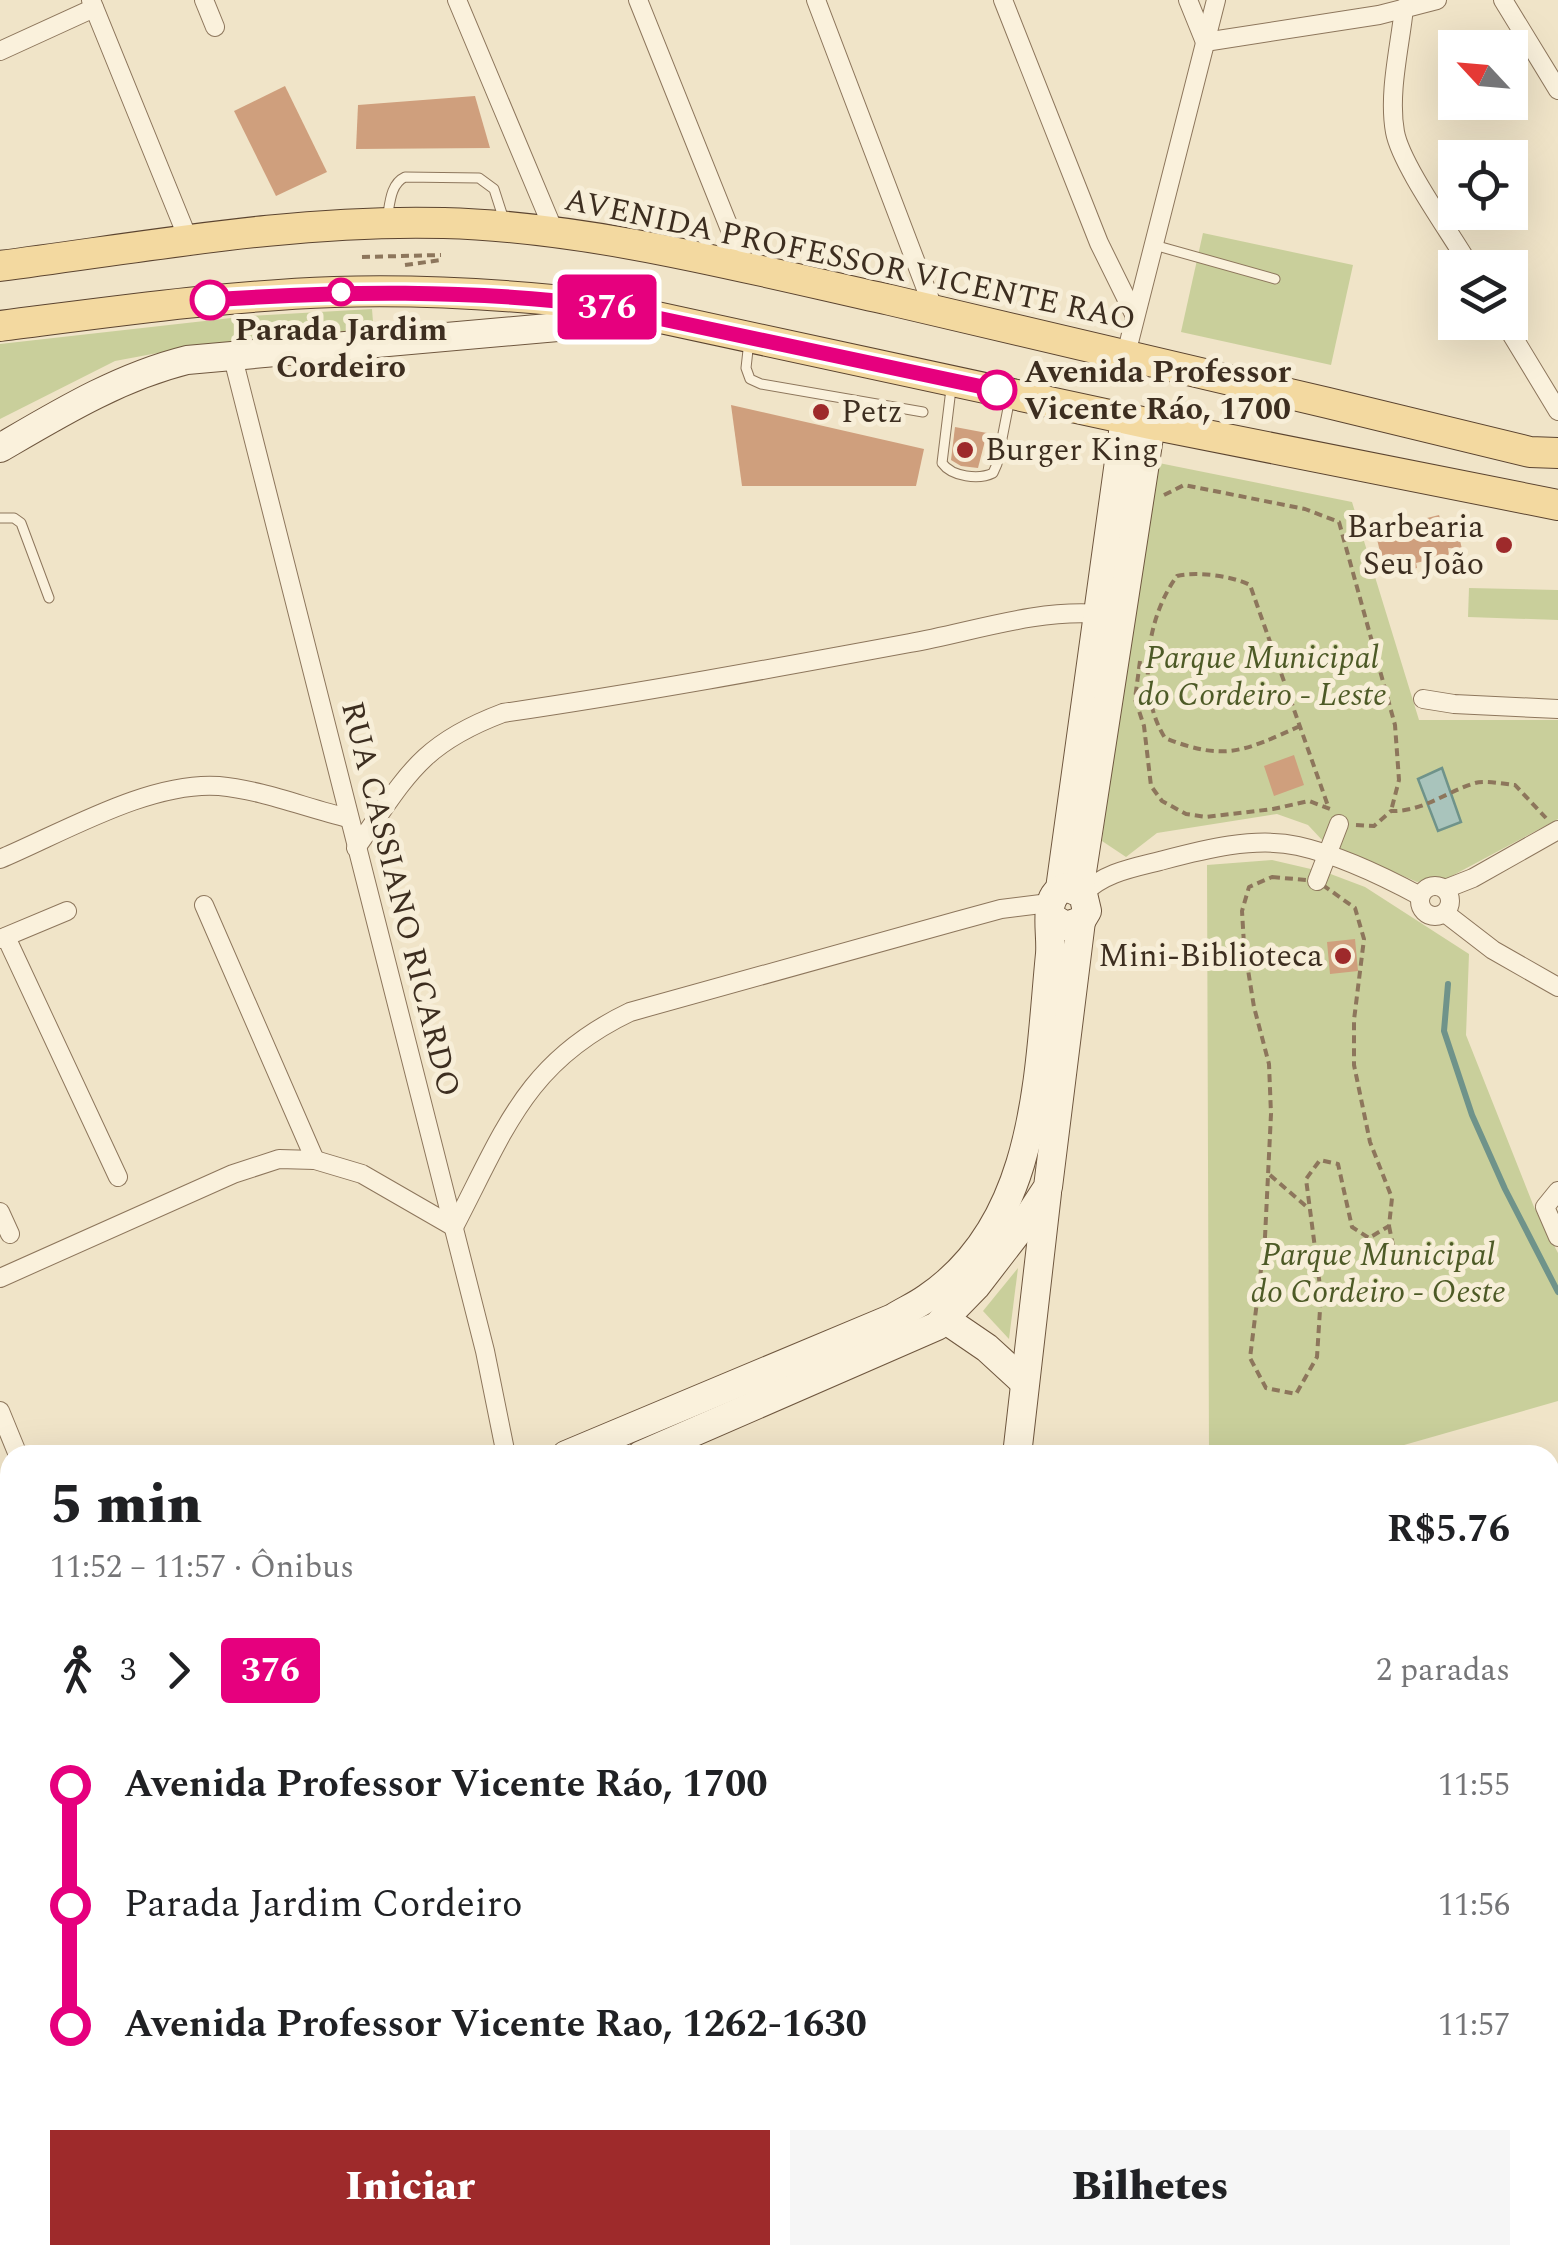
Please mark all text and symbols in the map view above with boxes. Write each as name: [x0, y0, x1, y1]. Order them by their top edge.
north arrow: [1438, 30, 1528, 120]
map controls: [1438, 30, 1528, 340]
button: locate: [1438, 140, 1528, 230]
street label: AVENIDA PROFESSOR VICENTE RAO: [560, 175, 1140, 345]
button: layers: [1438, 250, 1528, 340]
line badge: 376: [550, 274, 664, 340]
marker: Parada Jardim Cordeiro: [328, 279, 354, 305]
unlabelled marker: [191, 281, 229, 319]
text: 376: [578, 281, 636, 334]
place label: Parada Jardim Cordeiro: [235, 306, 448, 392]
place label: Avenida Professor Vicente Ráo, 1700: [1024, 348, 1291, 434]
marker: Avenida Professor Vicente Ráo, 1700: [978, 371, 1016, 409]
place label: Petz: [841, 388, 903, 437]
marker: Petz: [810, 401, 832, 423]
place label: Burger King: [985, 426, 1159, 475]
marker: Burger King: [954, 439, 976, 461]
place label: Barbearia Seu João: [1347, 503, 1484, 589]
marker: Barbearia Seu João: [1493, 534, 1515, 556]
park label: Parque Municipal do Cordeiro - Leste: [1137, 634, 1387, 720]
street label: RUA CASSIANO RICARDO: [327, 696, 473, 1102]
place label: Mini-Biblioteca: [1098, 932, 1323, 981]
marker: Mini-Biblioteca: [1332, 945, 1354, 967]
park label: Parque Municipal do Cordeiro - Oeste: [1250, 1231, 1506, 1317]
text: 5 min: [50, 1464, 202, 1547]
text: R$5.76: [1387, 1501, 1510, 1559]
text: 11:52 – 11:57 · Ônibus: [50, 1543, 354, 1592]
icon: walk: [50, 1643, 105, 1698]
icon: forward: [151, 1643, 206, 1698]
text: 376: [241, 1644, 300, 1697]
text: 3: [120, 1646, 136, 1695]
text: 2 paradas: [1376, 1646, 1510, 1695]
text: Avenida Professor Vicente Ráo, 1700: [124, 1756, 768, 1814]
text: 11:55: [1438, 1761, 1510, 1810]
text: Parada Jardim Cordeiro: [124, 1876, 522, 1934]
text: 11:56: [1438, 1881, 1510, 1930]
text: Avenida Professor Vicente Rao, 1262-1630: [124, 1996, 867, 2054]
text: 11:57: [1438, 2001, 1510, 2050]
button: Iniciar: [50, 2130, 770, 2245]
button: Bilhetes: [790, 2130, 1510, 2245]

